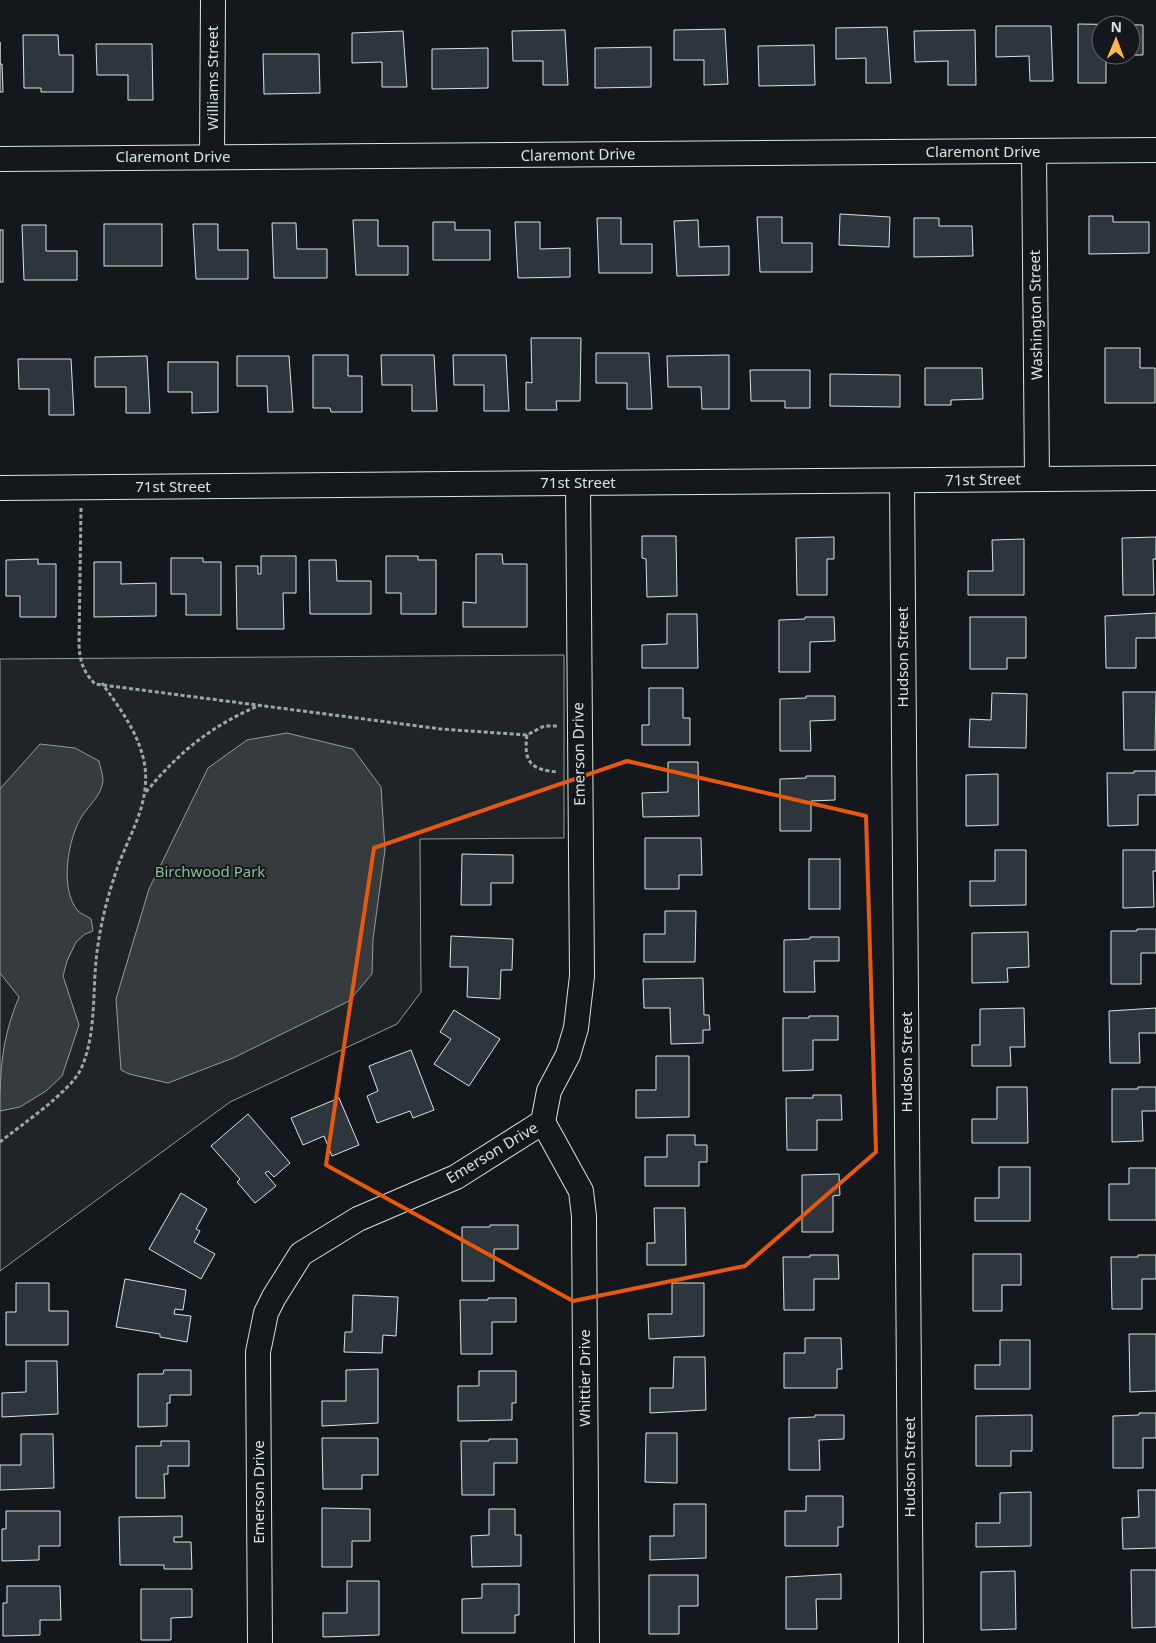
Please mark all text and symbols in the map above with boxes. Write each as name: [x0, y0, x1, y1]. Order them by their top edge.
north arrow: [1091, 15, 1141, 65]
text: N: [1110, 17, 1122, 36]
street label: Williams Street: [202, 25, 222, 130]
street label: Claremont Drive: [926, 141, 1040, 161]
street label: Claremont Drive: [520, 143, 636, 165]
street label: Claremont Drive: [116, 146, 230, 166]
street label: Washington Street: [1024, 249, 1046, 380]
street label: 71st Street: [945, 468, 1022, 490]
street label: 71st Street: [540, 472, 616, 492]
street label: 71st Street: [135, 476, 211, 496]
street label: Hudson Street: [892, 606, 912, 707]
street label: Emerson Drive: [567, 702, 589, 806]
park label: Birchwood Park: [155, 861, 265, 881]
street label: Hudson Street: [896, 1011, 916, 1112]
street label: Emerson Drive: [442, 1117, 541, 1187]
street label: Whittier Drive: [574, 1329, 594, 1427]
street label: Hudson Street: [899, 1416, 919, 1517]
street label: Emerson Drive: [248, 1440, 268, 1544]

